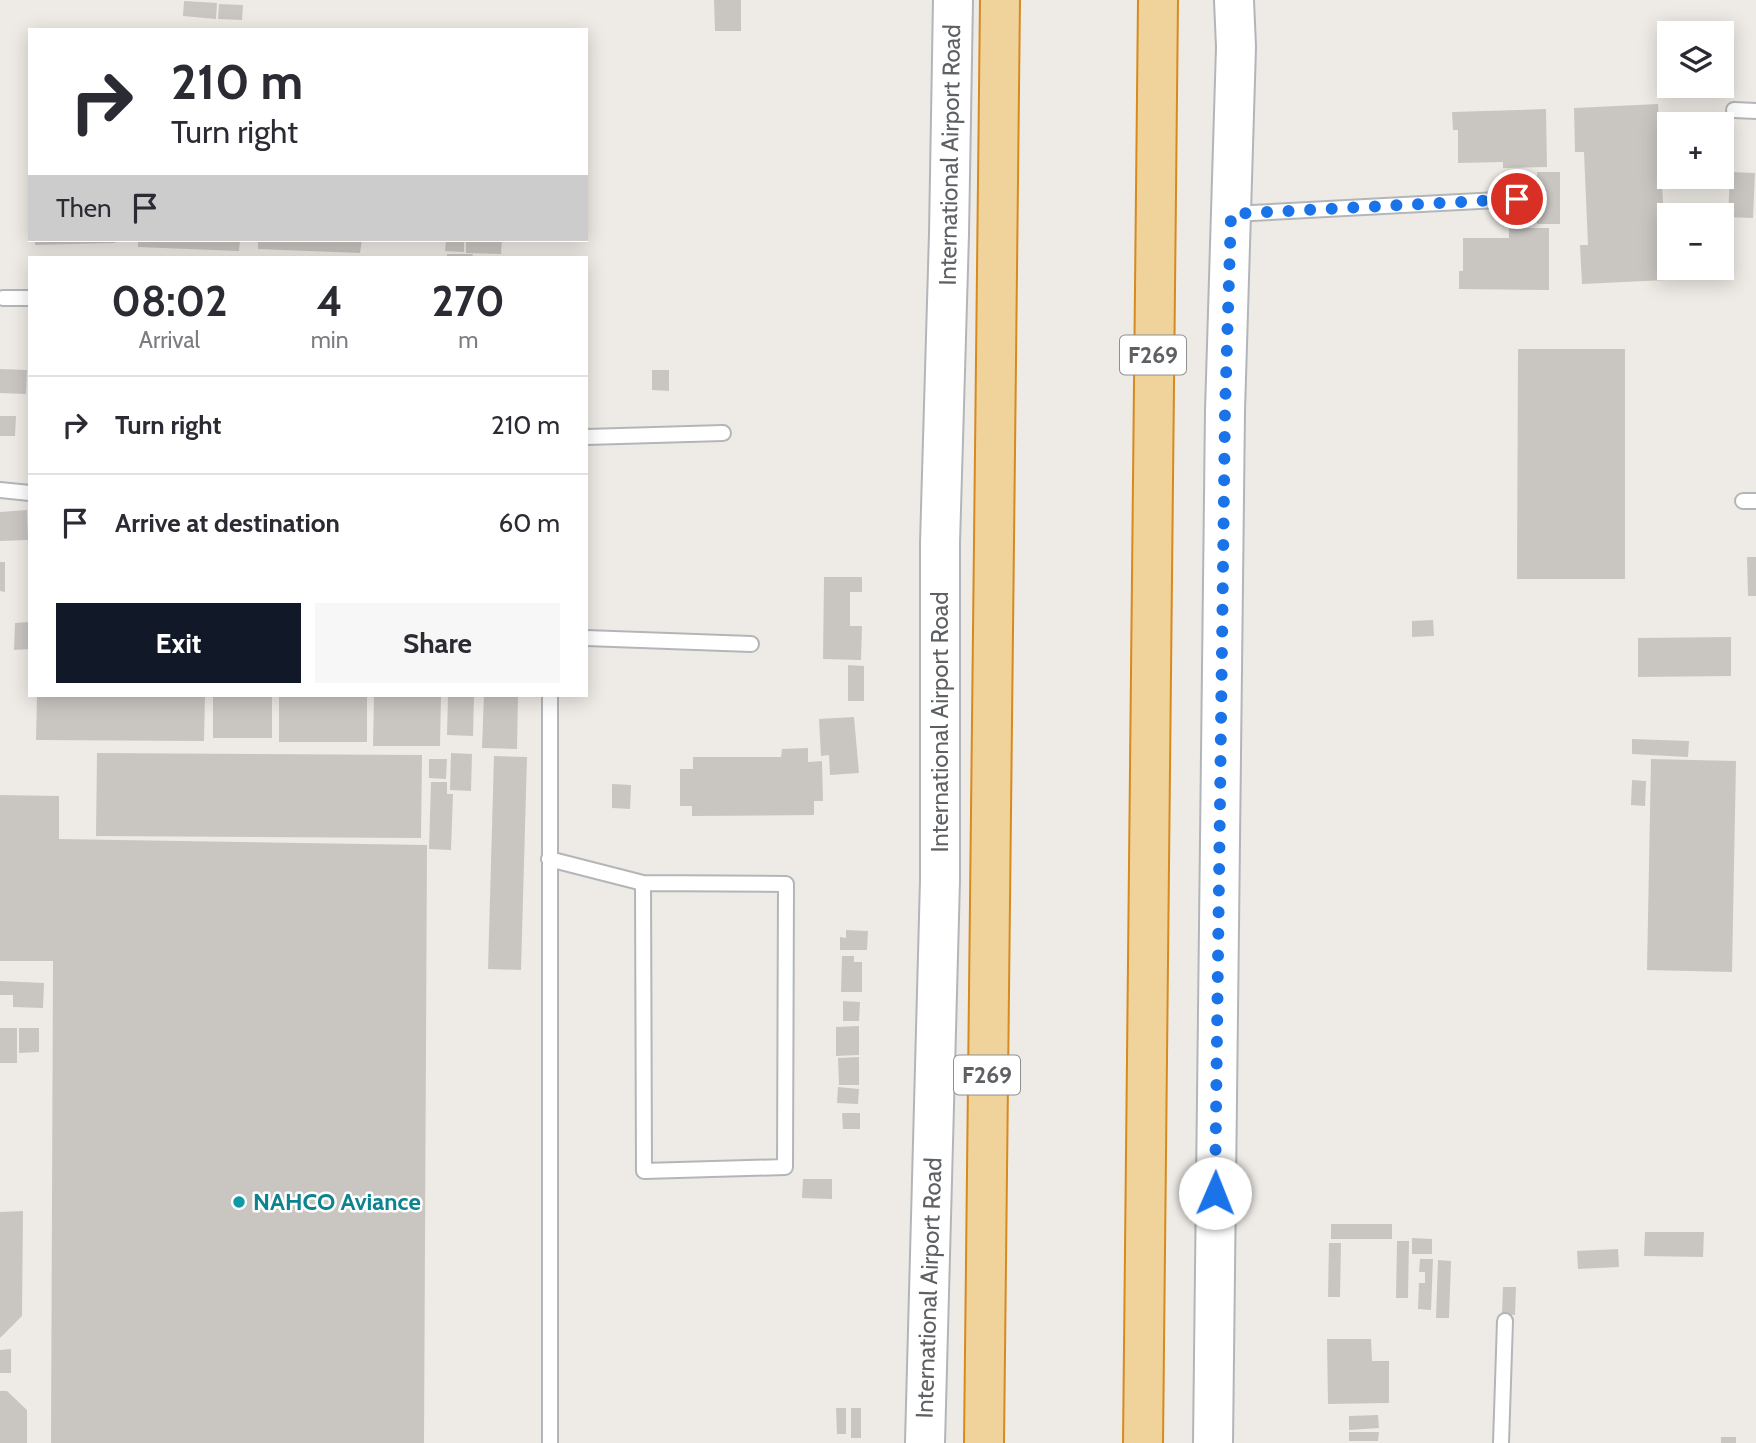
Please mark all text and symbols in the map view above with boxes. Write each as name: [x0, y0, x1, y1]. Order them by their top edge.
map controls: [1657, 21, 1734, 280]
button: layers: [1657, 21, 1734, 98]
street label: International Airport Road: [933, 24, 966, 286]
text: 210 m: [171, 52, 303, 111]
icon: right: [56, 56, 147, 147]
text: Turn right: [171, 112, 298, 151]
button: +: [1657, 112, 1734, 189]
pin: [1487, 169, 1547, 229]
icon: arrive: [1498, 180, 1536, 218]
icon: arrive: [126, 189, 164, 227]
text: Then: [56, 192, 112, 224]
button: −: [1657, 203, 1734, 280]
text: 08:02: [111, 275, 227, 327]
text: 4: [317, 275, 343, 327]
text: 270: [432, 275, 505, 327]
text: Arrival: [139, 326, 200, 354]
text: min: [311, 326, 349, 354]
text: m: [458, 326, 478, 354]
road number: F269: [1120, 336, 1186, 374]
icon: right: [56, 406, 94, 444]
text: Turn right: [115, 409, 221, 441]
text: 210 m: [491, 409, 560, 441]
icon: arrive: [56, 504, 94, 542]
text: Arrive at destination: [115, 507, 340, 539]
text: 60 m: [498, 507, 560, 539]
street label: International Airport Road: [925, 591, 954, 853]
button: Exit: [56, 603, 301, 683]
button: Share: [315, 603, 560, 683]
road number: F269: [954, 1056, 1020, 1094]
position arrow: [1178, 1156, 1252, 1230]
street label: International Airport Road: [909, 1157, 948, 1419]
place label: NAHCO Aviance: [253, 1187, 421, 1216]
marker: NAHCO Aviance: [231, 1194, 247, 1210]

